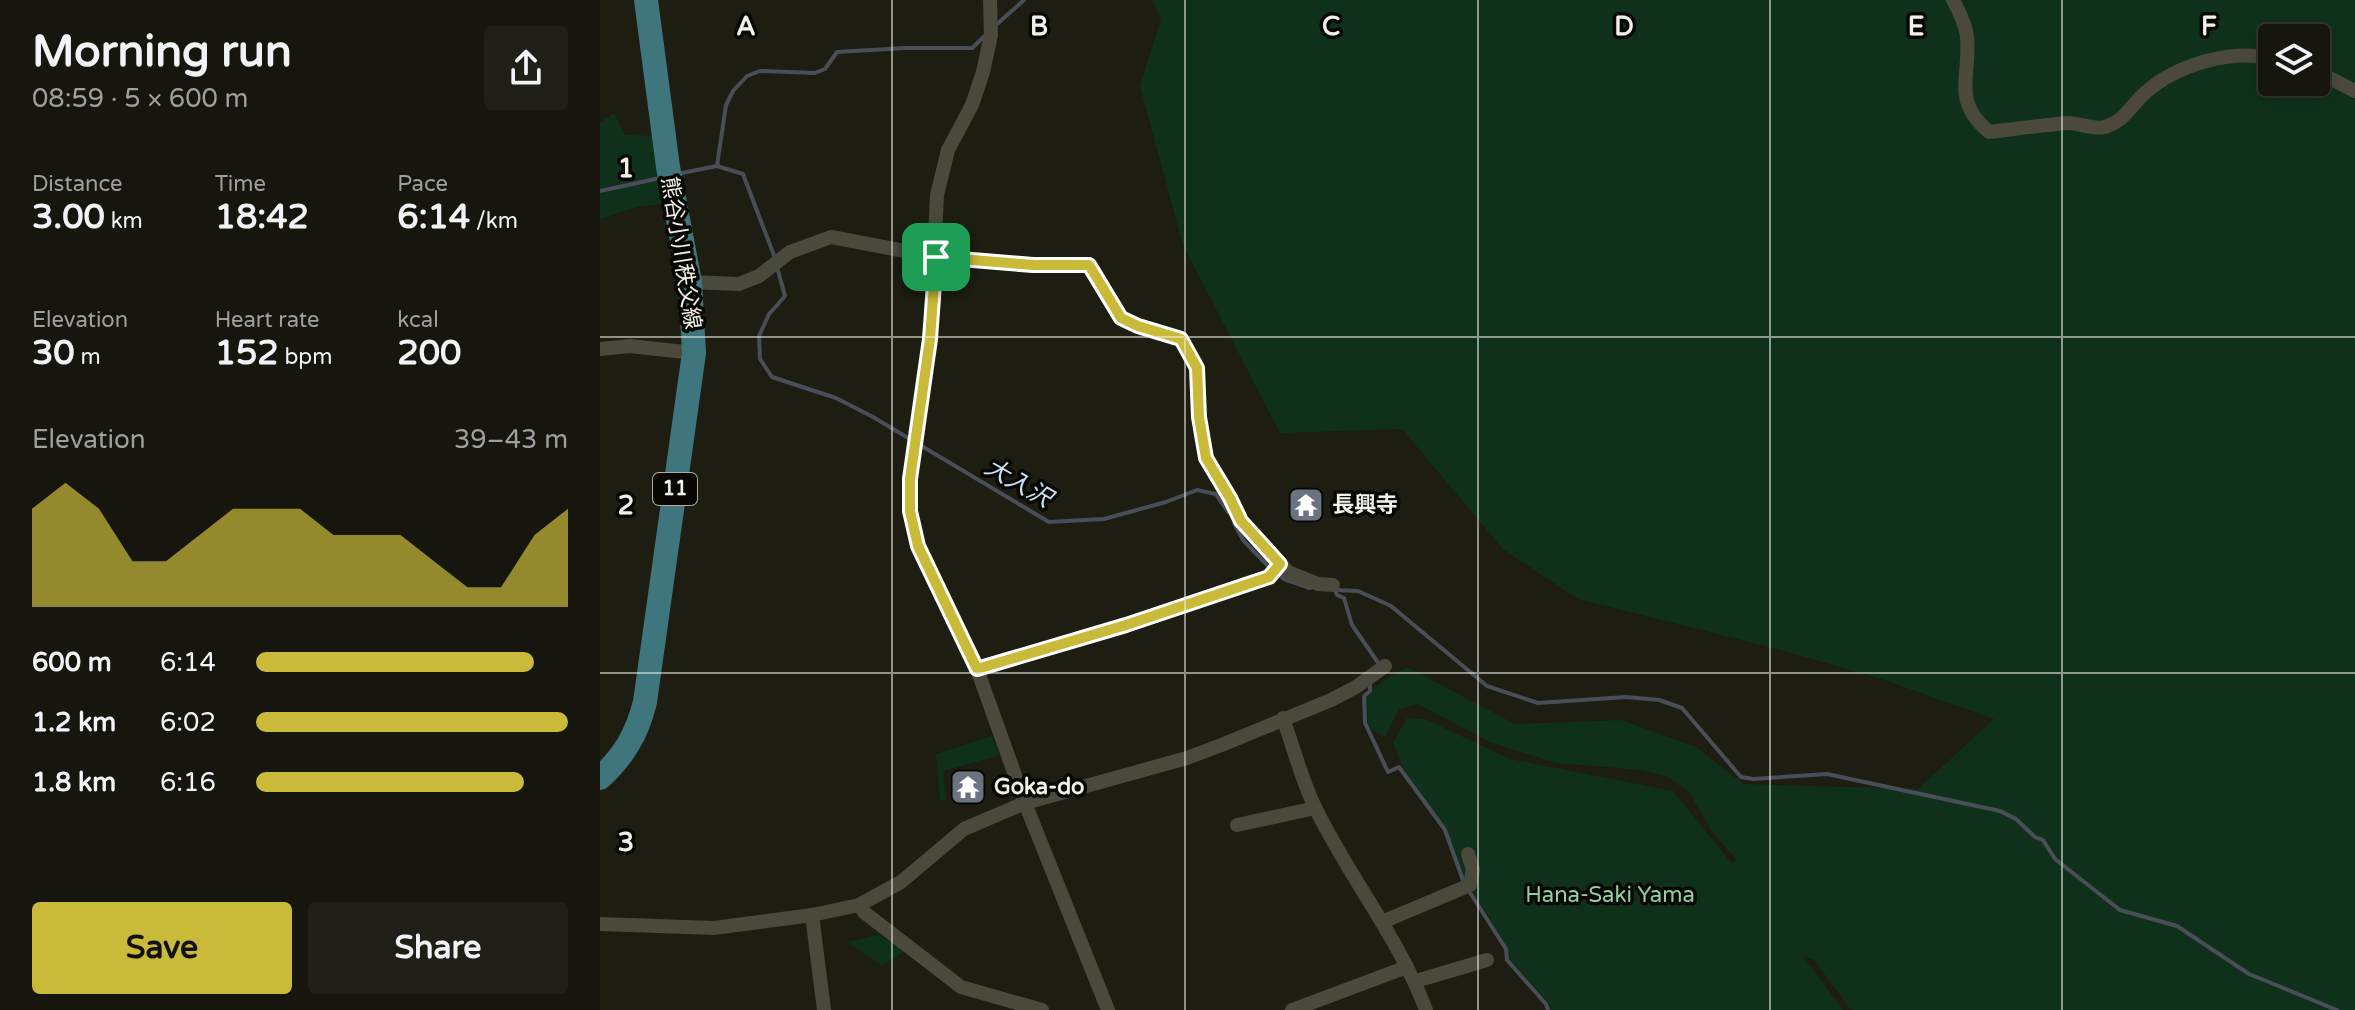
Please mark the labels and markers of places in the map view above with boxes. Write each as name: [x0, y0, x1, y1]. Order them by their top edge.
pin: [902, 223, 970, 291]
temple icon: 長興寺: [1287, 486, 1325, 524]
place label: 長興寺: [1332, 492, 1398, 518]
temple icon: Goka-do: [949, 768, 987, 806]
place label: Goka-do: [994, 774, 1084, 800]

